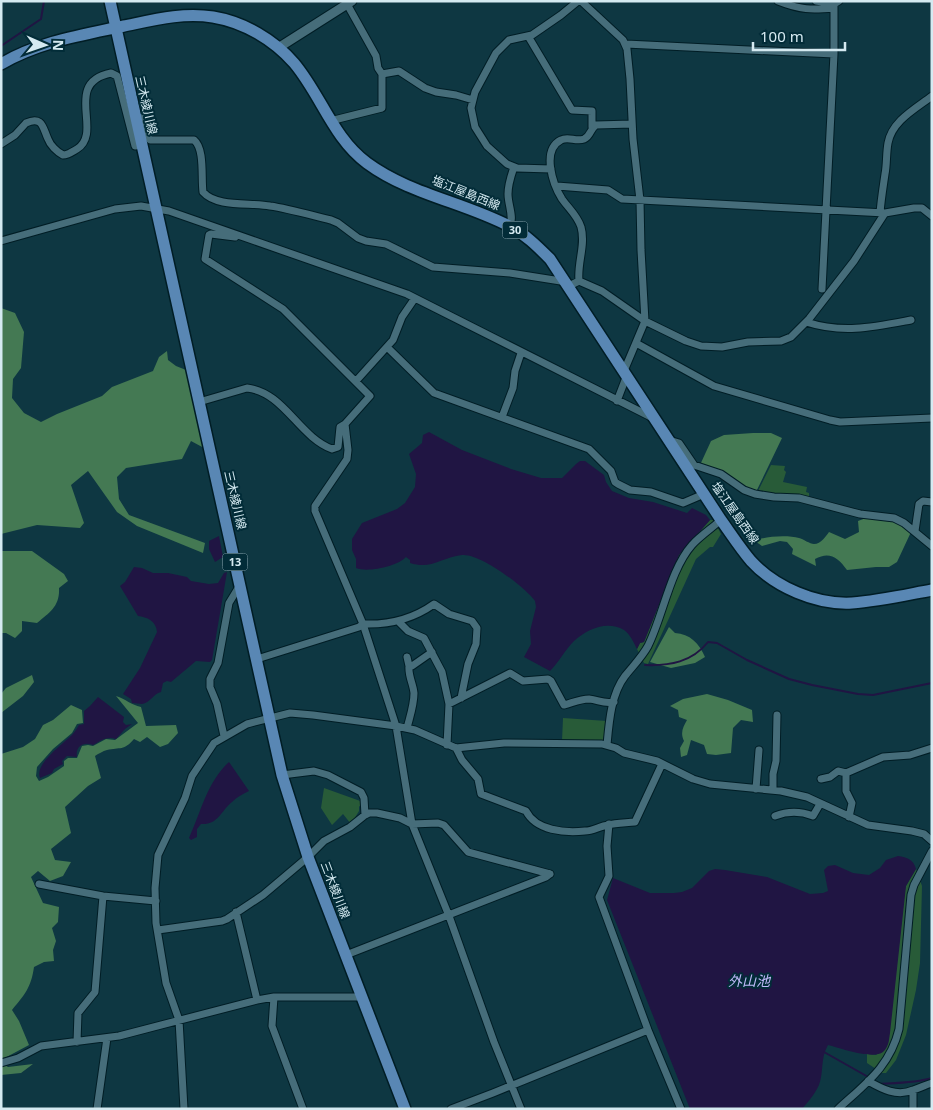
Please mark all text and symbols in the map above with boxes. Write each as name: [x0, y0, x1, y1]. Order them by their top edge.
north arrow: [20, 20, 70, 70]
scale bar: [753, 20, 846, 52]
text: 100 m: [760, 26, 804, 46]
text: N: [49, 39, 68, 51]
street label: 三木綾川線: [131, 74, 162, 136]
street label: 塩江屋島西線: [430, 171, 503, 214]
road number: 30: [502, 222, 528, 238]
street label: 三木綾川線: [220, 469, 251, 531]
street label: 塩江屋島西線: [708, 478, 763, 547]
road number: 13: [222, 554, 248, 570]
street label: 三木綾川線: [317, 859, 354, 921]
water label: 外山池: [728, 971, 772, 990]

